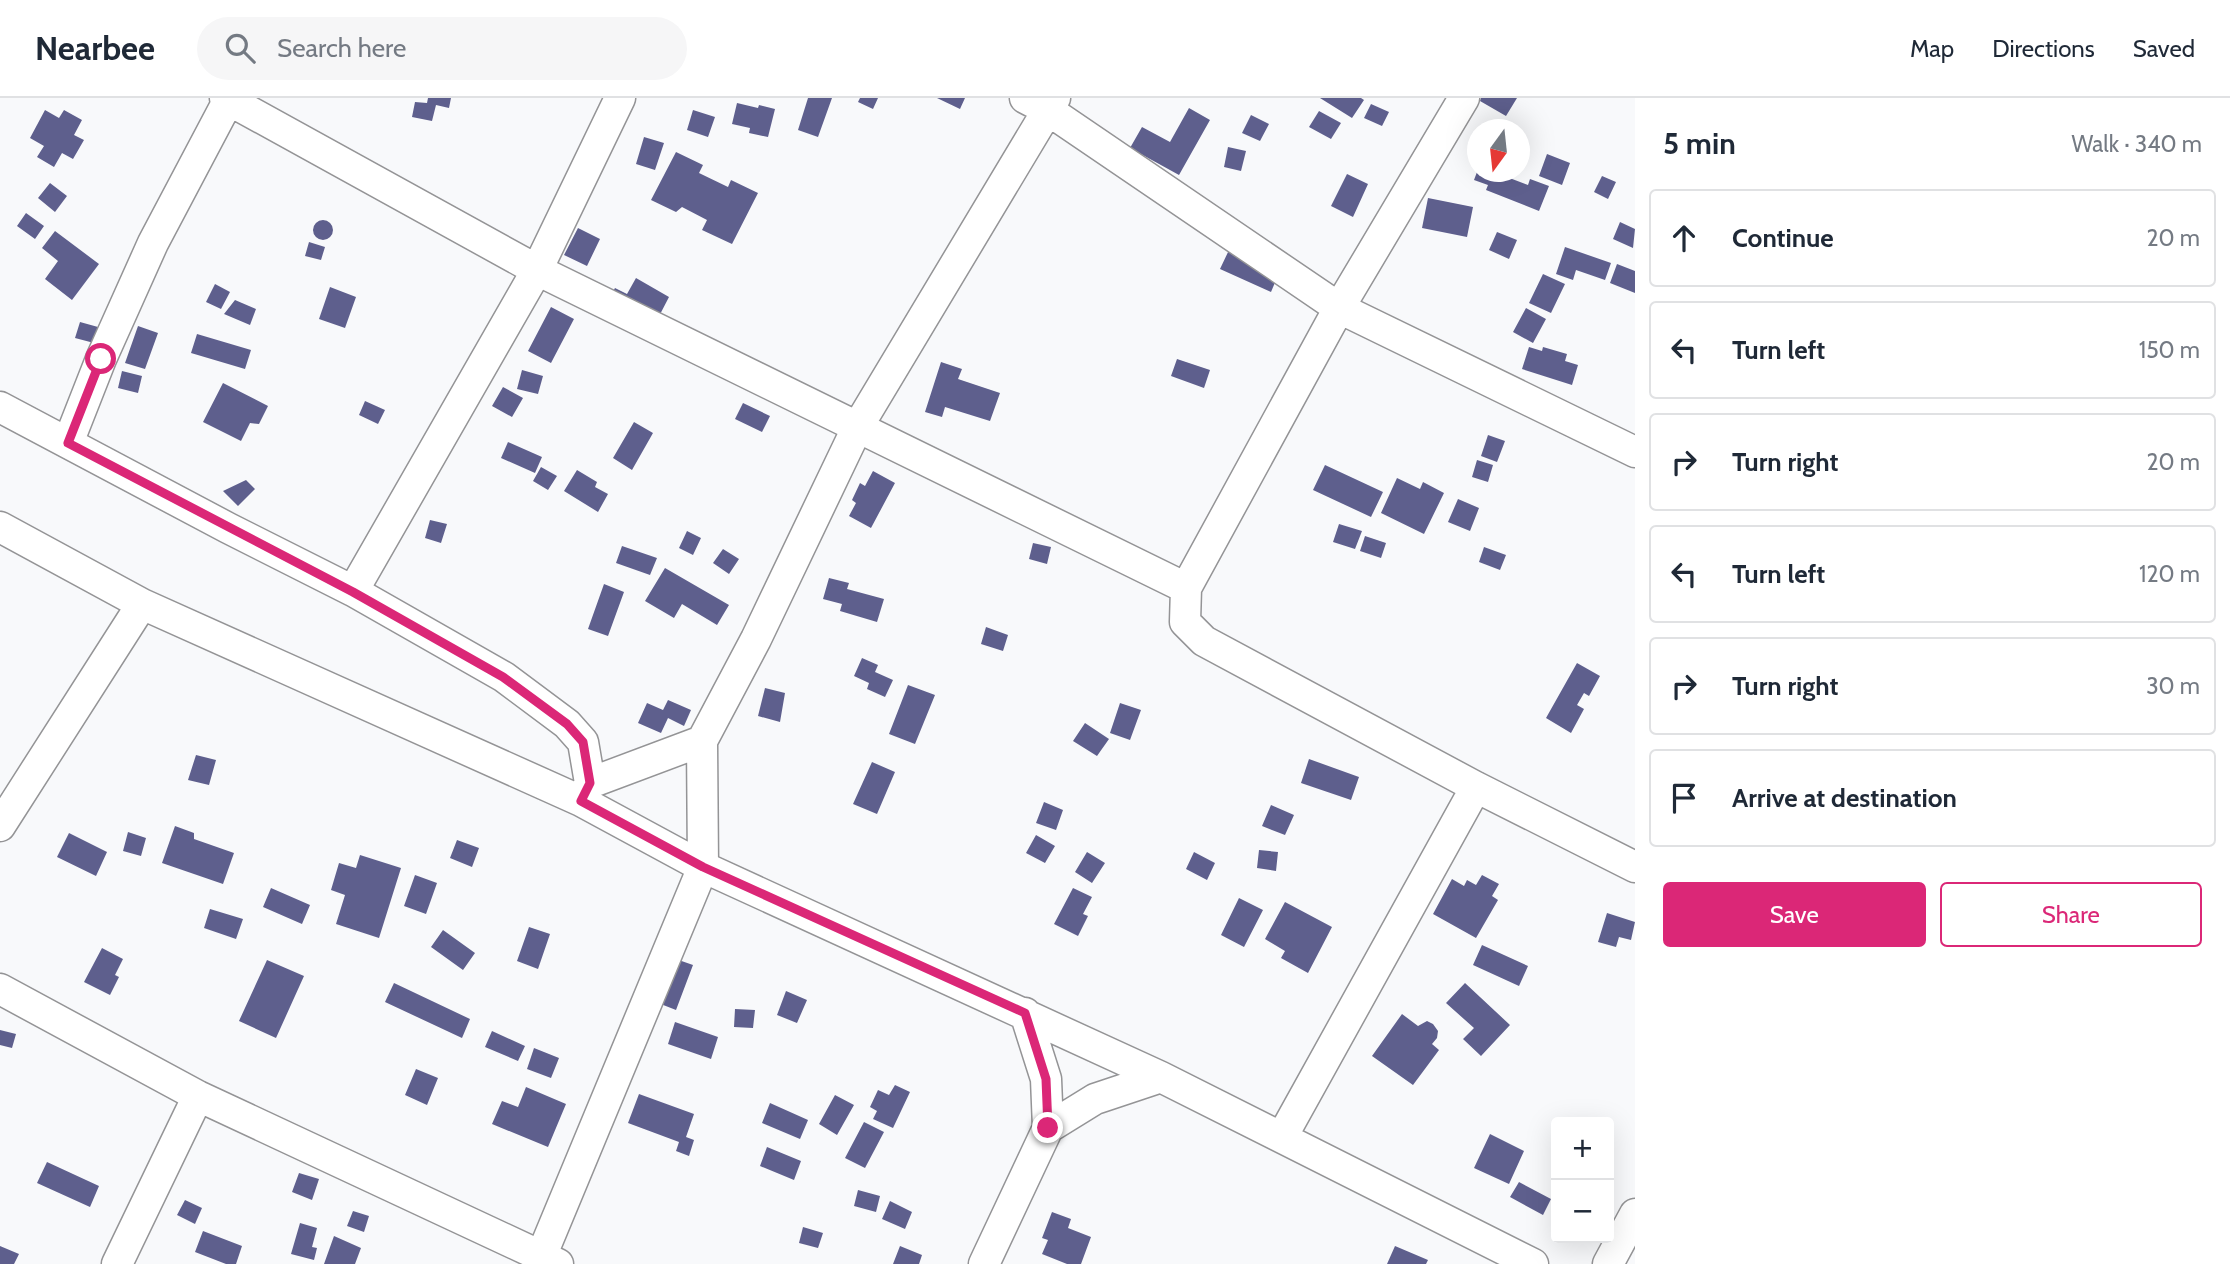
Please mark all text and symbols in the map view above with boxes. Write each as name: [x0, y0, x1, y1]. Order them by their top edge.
search box: [197, 17, 687, 80]
text: Nearbee: [35, 28, 155, 68]
icon: search: [221, 29, 259, 67]
text: Search here: [277, 32, 406, 64]
text: Map: [1910, 34, 1954, 63]
text: Directions: [1992, 34, 2095, 63]
text: Saved: [2133, 34, 2195, 63]
north arrow: [1467, 119, 1530, 182]
text: 5 min: [1663, 125, 1736, 162]
text: Walk · 340 m: [2071, 130, 2202, 158]
icon: ahead: [1665, 219, 1703, 257]
text: Continue: [1732, 222, 1834, 254]
text: 20 m: [2147, 224, 2200, 252]
icon: left: [1665, 331, 1703, 369]
text: Turn left: [1732, 334, 1825, 366]
text: 150 m: [2139, 336, 2200, 364]
route start: [85, 343, 116, 374]
icon: right: [1665, 443, 1703, 481]
text: Turn right: [1732, 446, 1838, 478]
text: 20 m: [2147, 448, 2200, 476]
icon: left: [1665, 555, 1703, 593]
text: Turn left: [1732, 558, 1825, 590]
text: 120 m: [2139, 560, 2200, 588]
icon: right: [1665, 667, 1703, 705]
text: Turn right: [1732, 670, 1838, 702]
text: 30 m: [2146, 672, 2200, 700]
icon: arrive: [1665, 779, 1703, 817]
text: Arrive at destination: [1732, 782, 1957, 814]
button: Save: [1663, 882, 1926, 947]
button: Share: [1940, 882, 2202, 947]
route end: [1032, 1112, 1063, 1143]
map controls: [1551, 1117, 1614, 1243]
button: +: [1551, 1117, 1614, 1180]
button: −: [1551, 1180, 1614, 1243]

